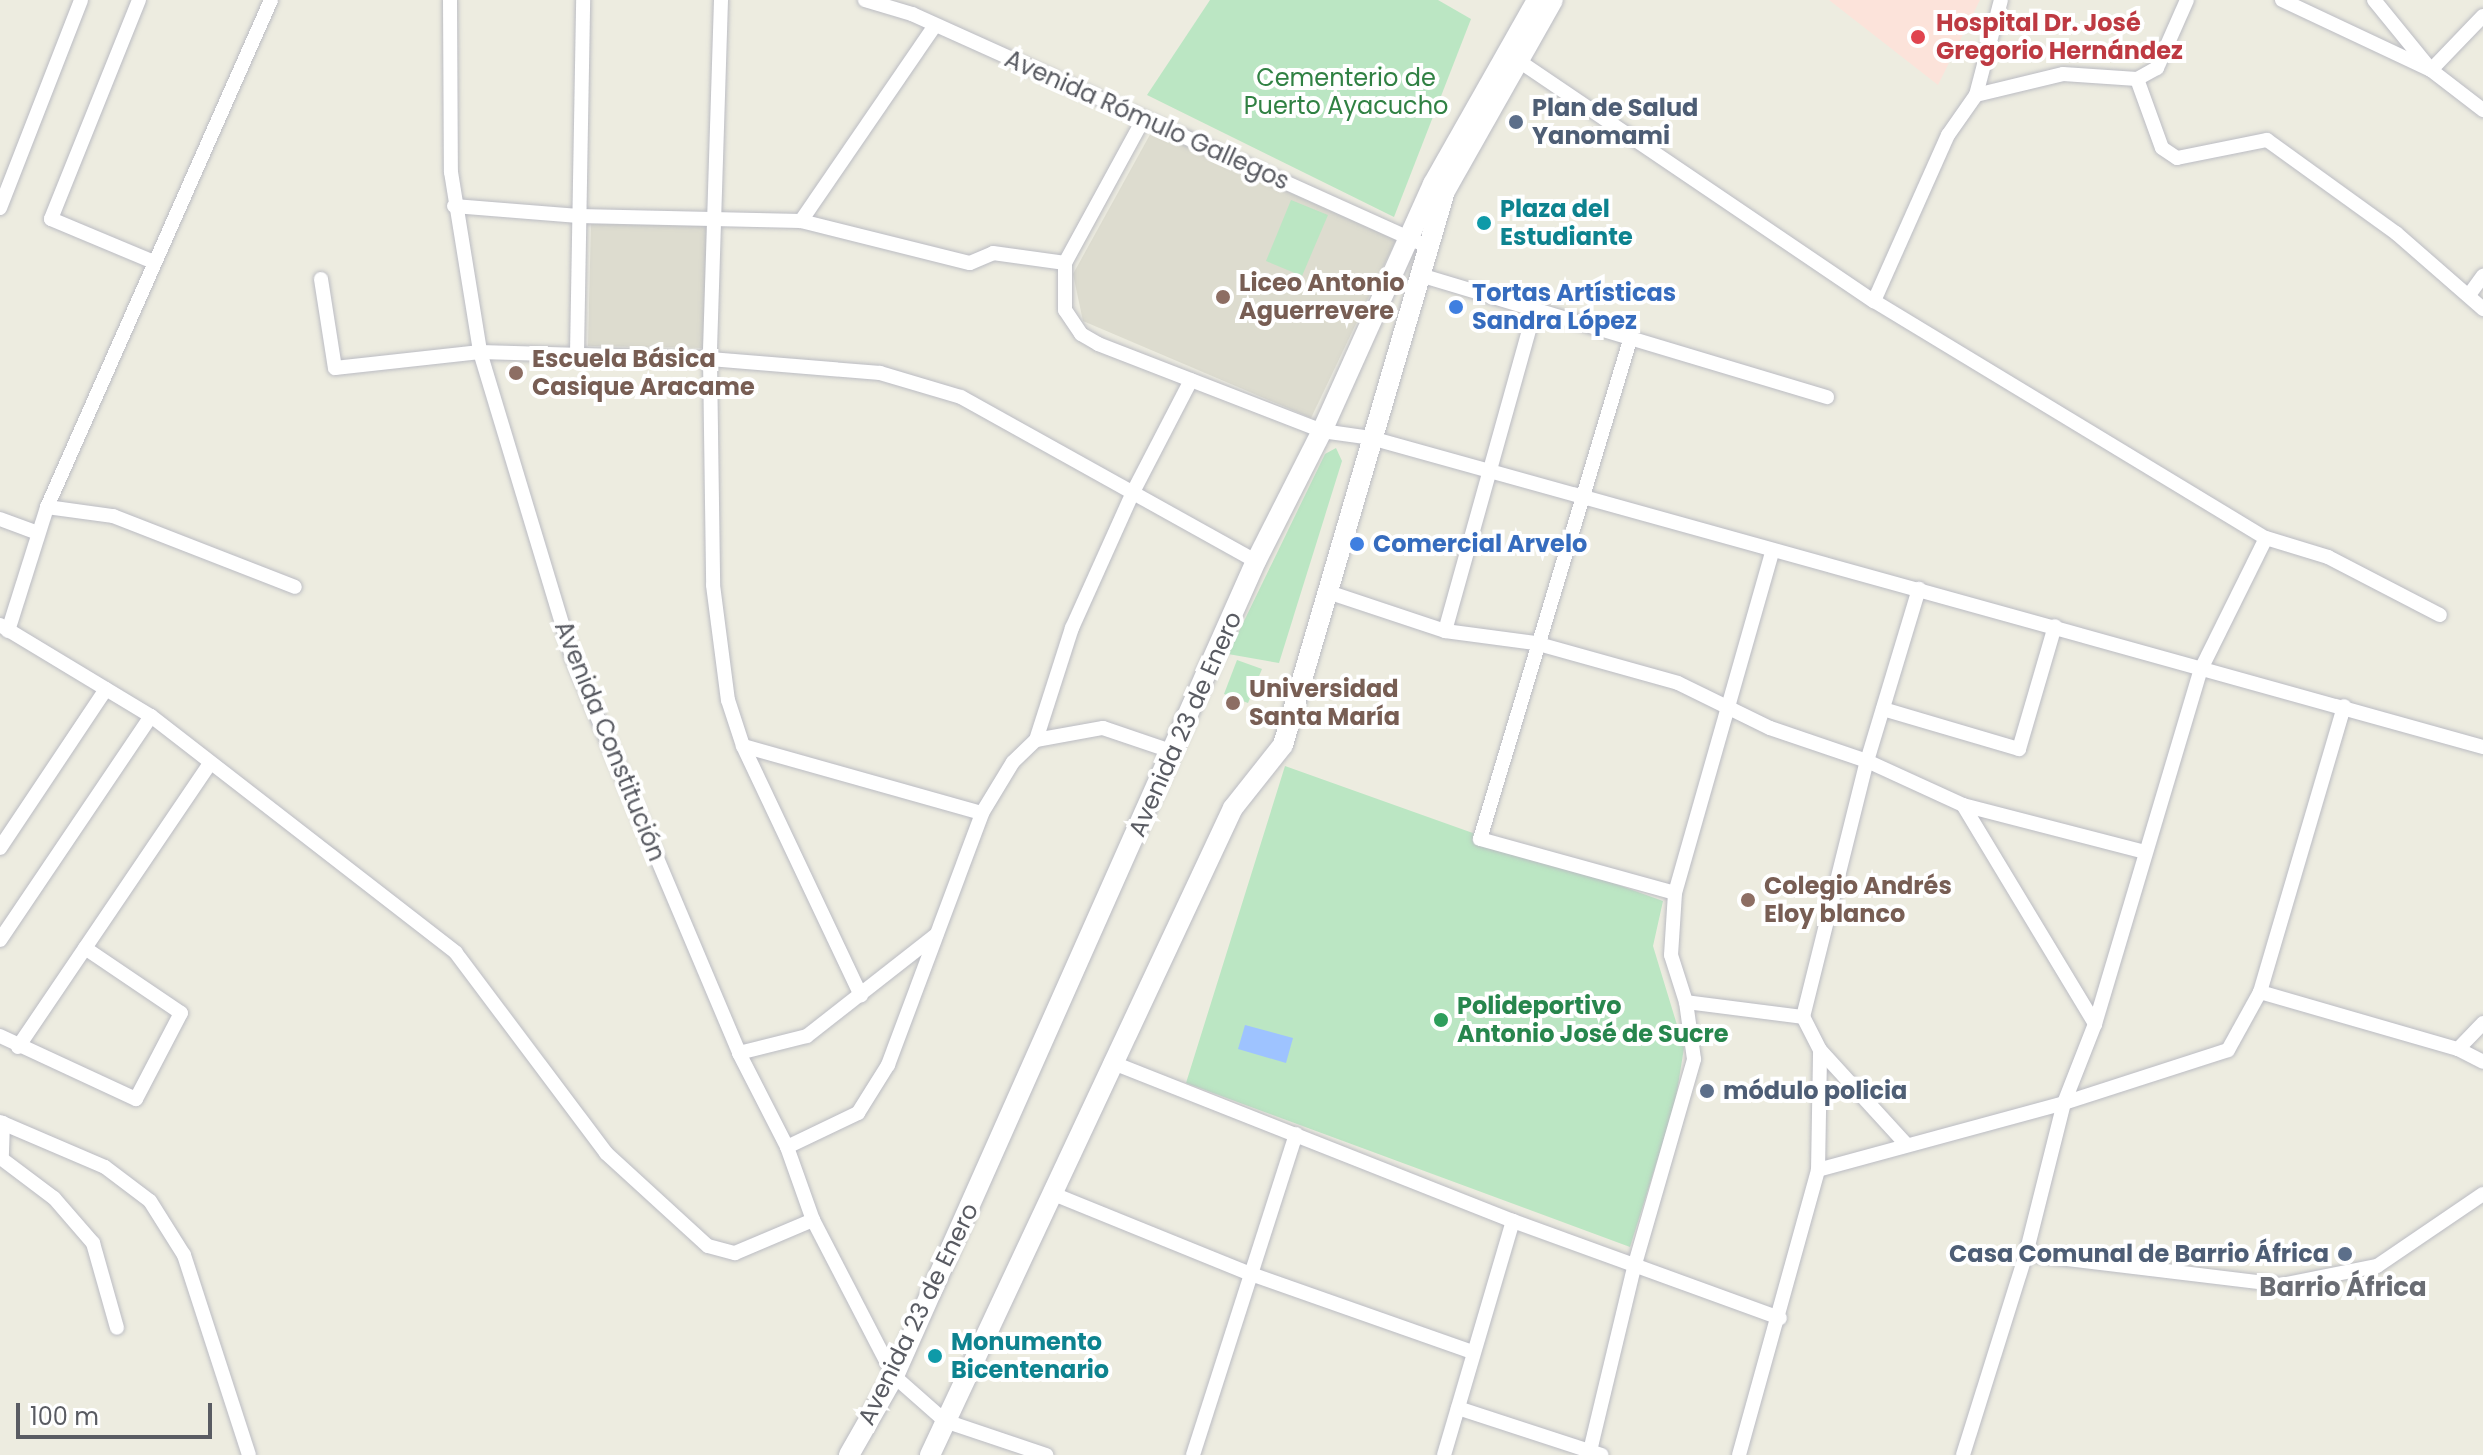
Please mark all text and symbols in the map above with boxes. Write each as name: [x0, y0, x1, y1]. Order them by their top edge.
place label: Hospital Dr. José Gregorio Hernández: [1936, 9, 2183, 65]
marker: Hospital Dr. José Gregorio Hernández: [1907, 26, 1929, 48]
street label: Avenida Rómulo Gallegos: [1000, 44, 1294, 196]
park label: Cementerio de Puerto Ayacucho: [1244, 64, 1448, 120]
place label: Plan de Salud Yanomami: [1532, 94, 1698, 150]
marker: Plan de Salud Yanomami: [1507, 113, 1525, 131]
place label: Plaza del Estudiante: [1500, 195, 1633, 251]
marker: Plaza del Estudiante: [1475, 214, 1493, 232]
place label: Liceo Antonio Aguerrevere: [1239, 269, 1405, 325]
place label: Tortas Artísticas Sandra López: [1472, 279, 1676, 335]
marker: Liceo Antonio Aguerrevere: [1214, 288, 1232, 306]
marker: Tortas Artísticas Sandra López: [1447, 298, 1465, 316]
place label: Escuela Básica Casique Aracame: [532, 345, 755, 401]
marker: Escuela Básica Casique Aracame: [507, 364, 525, 382]
place label: Comercial Arvelo: [1373, 530, 1587, 558]
marker: Comercial Arvelo: [1348, 535, 1366, 553]
street label: Avenida 23 de Enero: [1122, 607, 1248, 841]
street label: Avenida Constitución: [549, 617, 671, 865]
place label: Universidad Santa María: [1249, 675, 1400, 731]
marker: Universidad Santa María: [1224, 694, 1242, 712]
place label: Colegio Andrés Eloy blanco: [1764, 872, 1952, 928]
marker: Colegio Andrés Eloy blanco: [1739, 891, 1757, 909]
place label: Polideportivo Antonio José de Sucre: [1457, 992, 1729, 1048]
marker: Polideportivo Antonio José de Sucre: [1432, 1011, 1450, 1029]
place label: módulo policia: [1723, 1077, 1907, 1105]
marker: módulo policia: [1698, 1082, 1716, 1100]
street label: Avenida 23 de Enero: [852, 1198, 984, 1430]
place label: Casa Comunal de Barrio África: [1949, 1240, 2329, 1268]
marker: Casa Comunal de Barrio África: [2336, 1245, 2354, 1263]
district label: Barrio África: [2259, 1272, 2427, 1304]
place label: Monumento Bicentenario: [951, 1328, 1109, 1384]
marker: Monumento Bicentenario: [926, 1347, 944, 1365]
scale bar: [20, 1387, 216, 1437]
text: 100 m: [30, 1400, 99, 1433]

